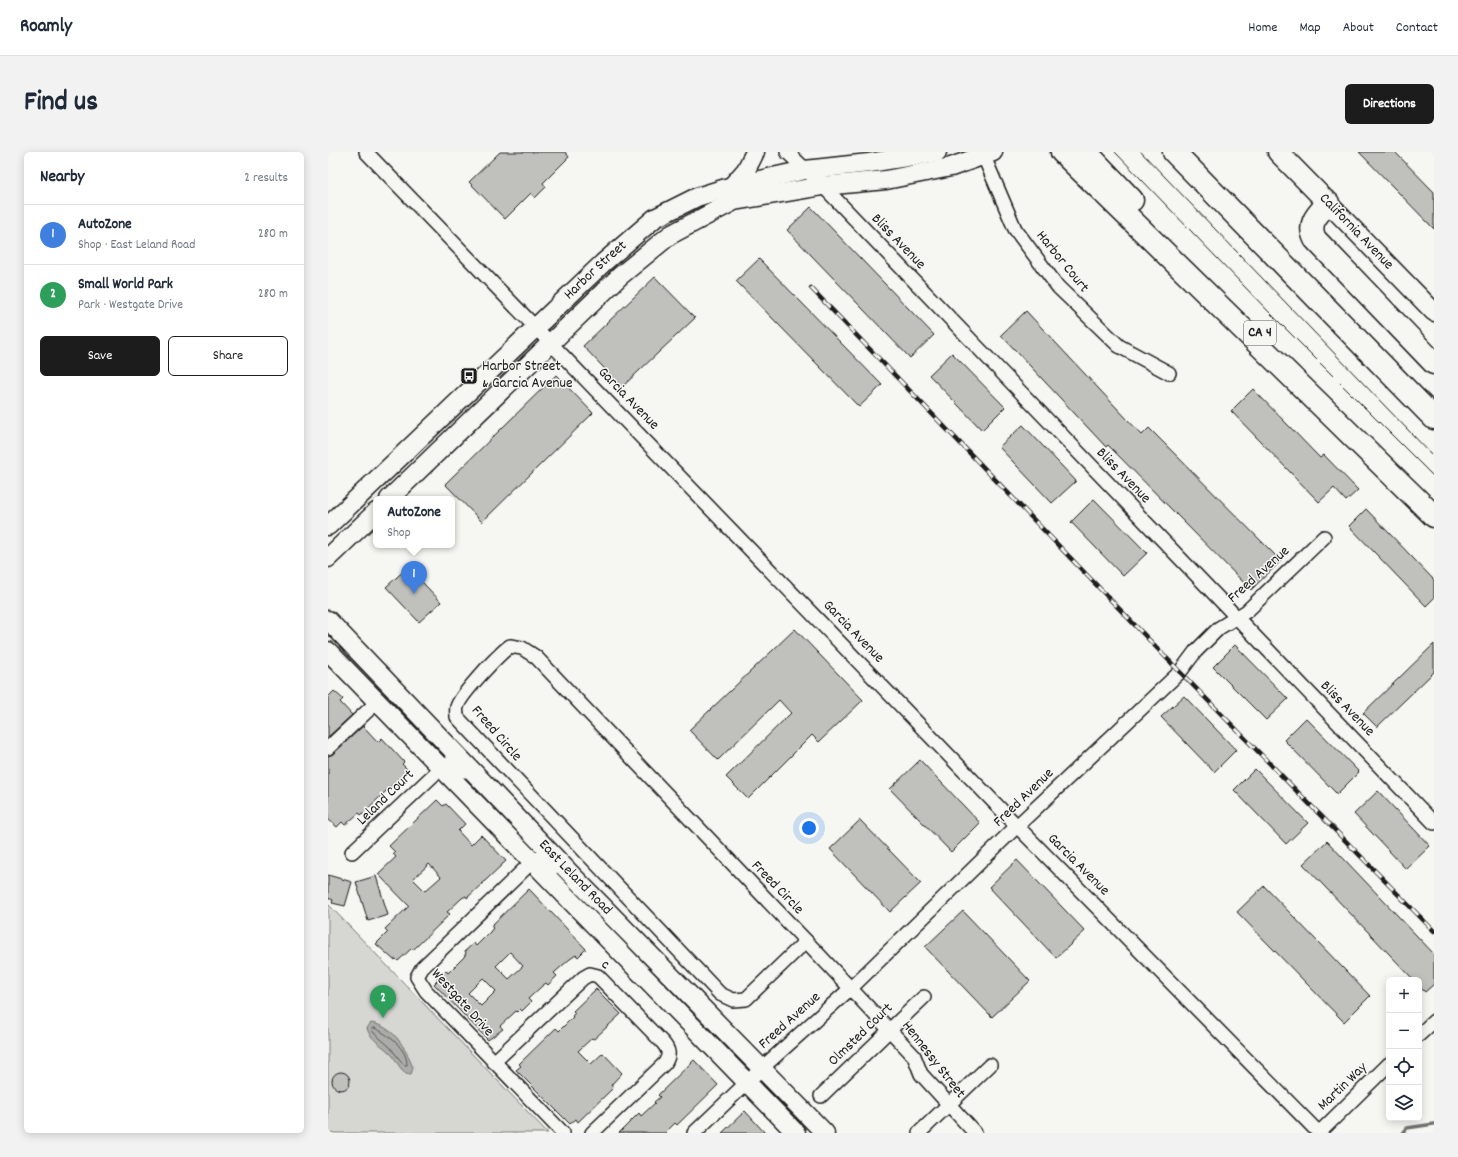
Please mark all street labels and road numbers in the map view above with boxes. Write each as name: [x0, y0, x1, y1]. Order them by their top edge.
street label: California Avenue: [1314, 189, 1399, 276]
street label: Bliss Avenue: [866, 209, 931, 275]
street label: Harbor Court: [1030, 226, 1094, 298]
street label: Harbor Street: [559, 235, 632, 306]
road number: CA 4: [1244, 321, 1276, 345]
street label: Garcia Avenue: [592, 362, 664, 436]
street label: Bliss Avenue: [1091, 443, 1156, 509]
street label: Freed Avenue: [1223, 541, 1295, 609]
street label: Garcia Avenue: [817, 595, 889, 669]
street label: Bliss Avenue: [1315, 676, 1380, 742]
street label: Freed Circle: [465, 701, 527, 767]
street label: Freed Avenue: [989, 763, 1060, 833]
street label: Leland Court: [352, 765, 420, 831]
street label: Garcia Avenue: [1042, 829, 1115, 902]
street label: East Leland Road: [533, 835, 617, 921]
street label: Freed Circle: [746, 856, 809, 920]
street label: c: [597, 954, 613, 976]
street label: Westgate Drive: [425, 964, 499, 1042]
street label: Freed Avenue: [754, 987, 826, 1055]
street label: Olmsted Court: [823, 998, 899, 1072]
street label: Hennessy Street: [896, 1016, 971, 1104]
street label: Martin Way: [1313, 1057, 1374, 1116]

